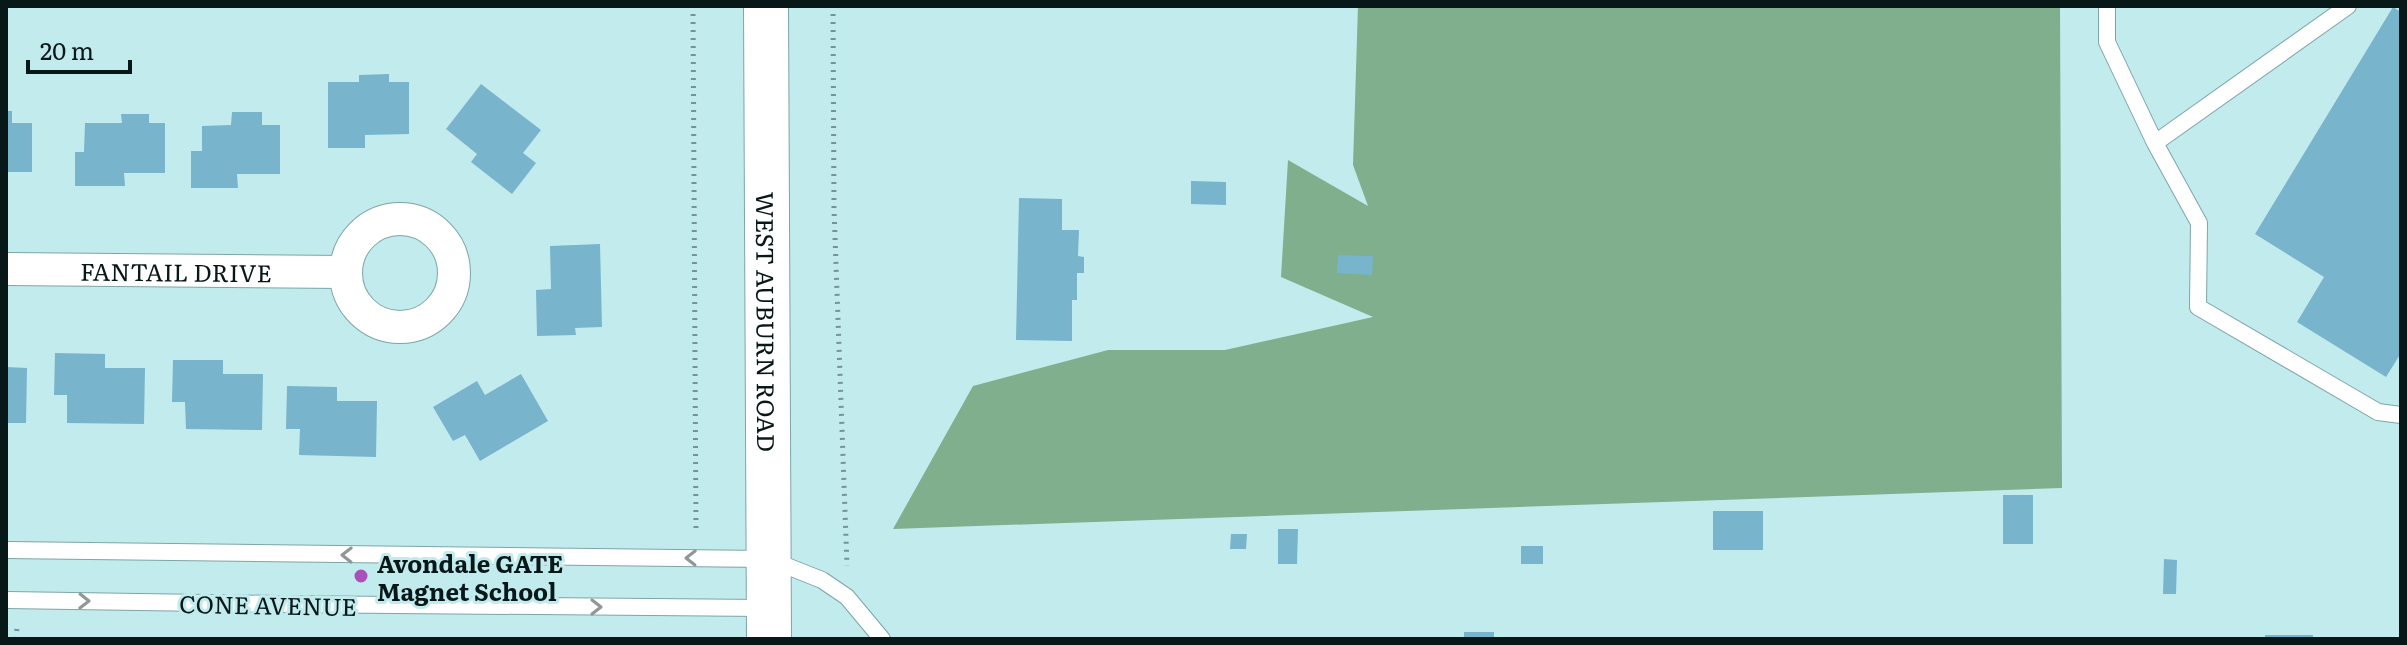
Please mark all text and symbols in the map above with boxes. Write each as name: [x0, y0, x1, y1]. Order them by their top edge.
scale bar: [28, 24, 130, 74]
text: 20 m: [40, 32, 94, 67]
street label: WEST AUBURN ROAD: [749, 192, 786, 452]
street label: FANTAIL DRIVE: [80, 252, 272, 289]
place label: Avondale GATE Magnet School: [377, 545, 563, 608]
one-way arrow: [340, 546, 353, 564]
one-way arrow: [684, 550, 697, 567]
marker: Avondale GATE Magnet School: [352, 567, 370, 585]
street label: CONE AVENUE: [179, 585, 357, 623]
one-way arrow: [78, 592, 91, 610]
one-way arrow: [590, 598, 603, 616]

